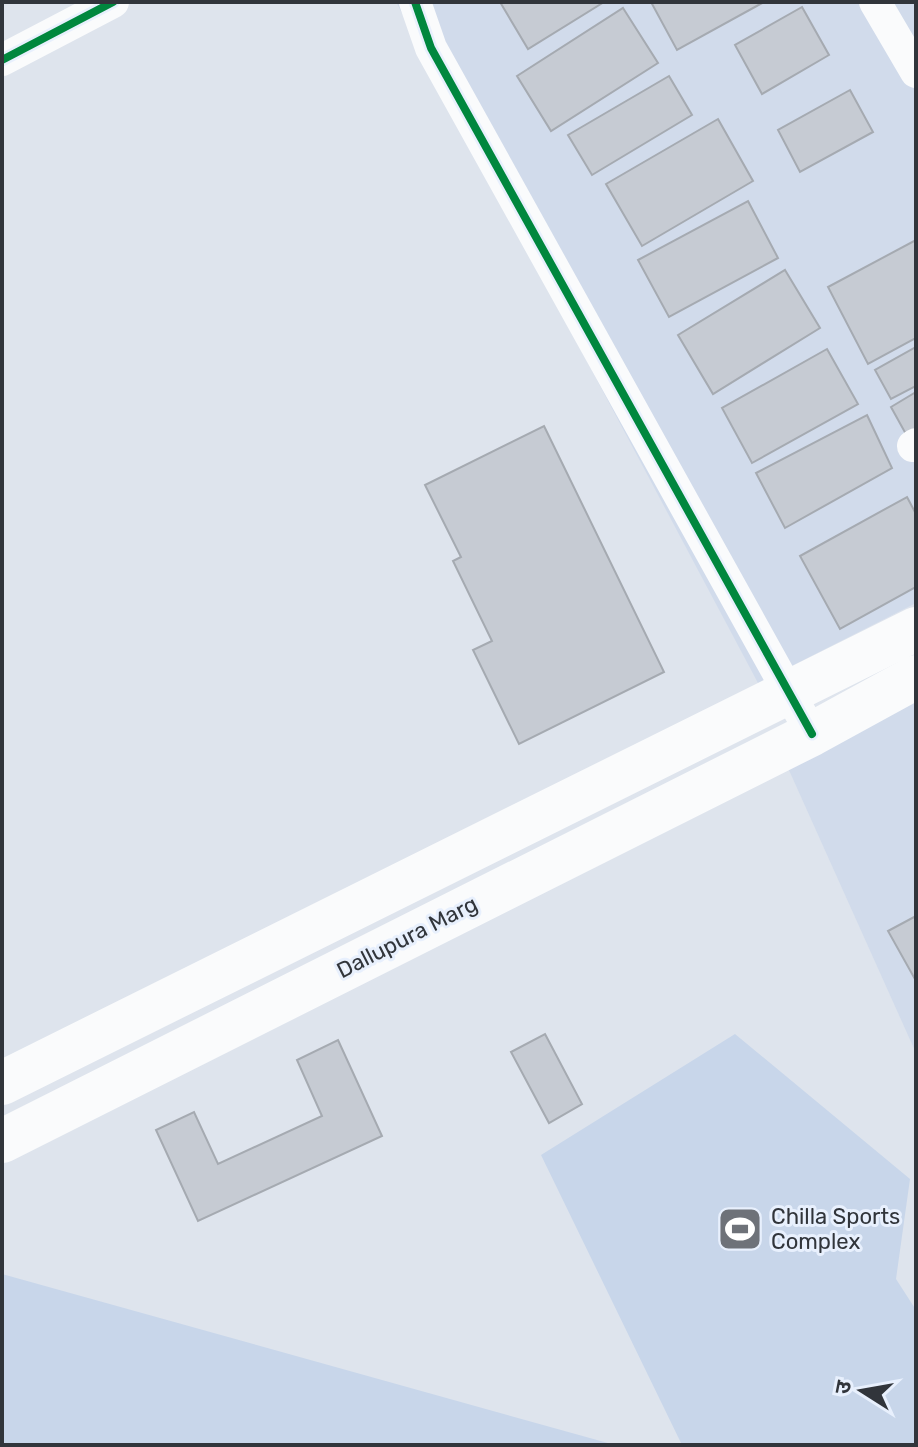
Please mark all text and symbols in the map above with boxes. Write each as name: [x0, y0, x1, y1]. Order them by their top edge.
street label: Dallupura Marg: [332, 890, 482, 984]
place label: Chilla Sports Complex: [771, 1203, 900, 1255]
sports icon: Chilla Sports Complex: [716, 1205, 764, 1253]
north arrow: [822, 1351, 902, 1431]
text: उ: [828, 1377, 858, 1396]

